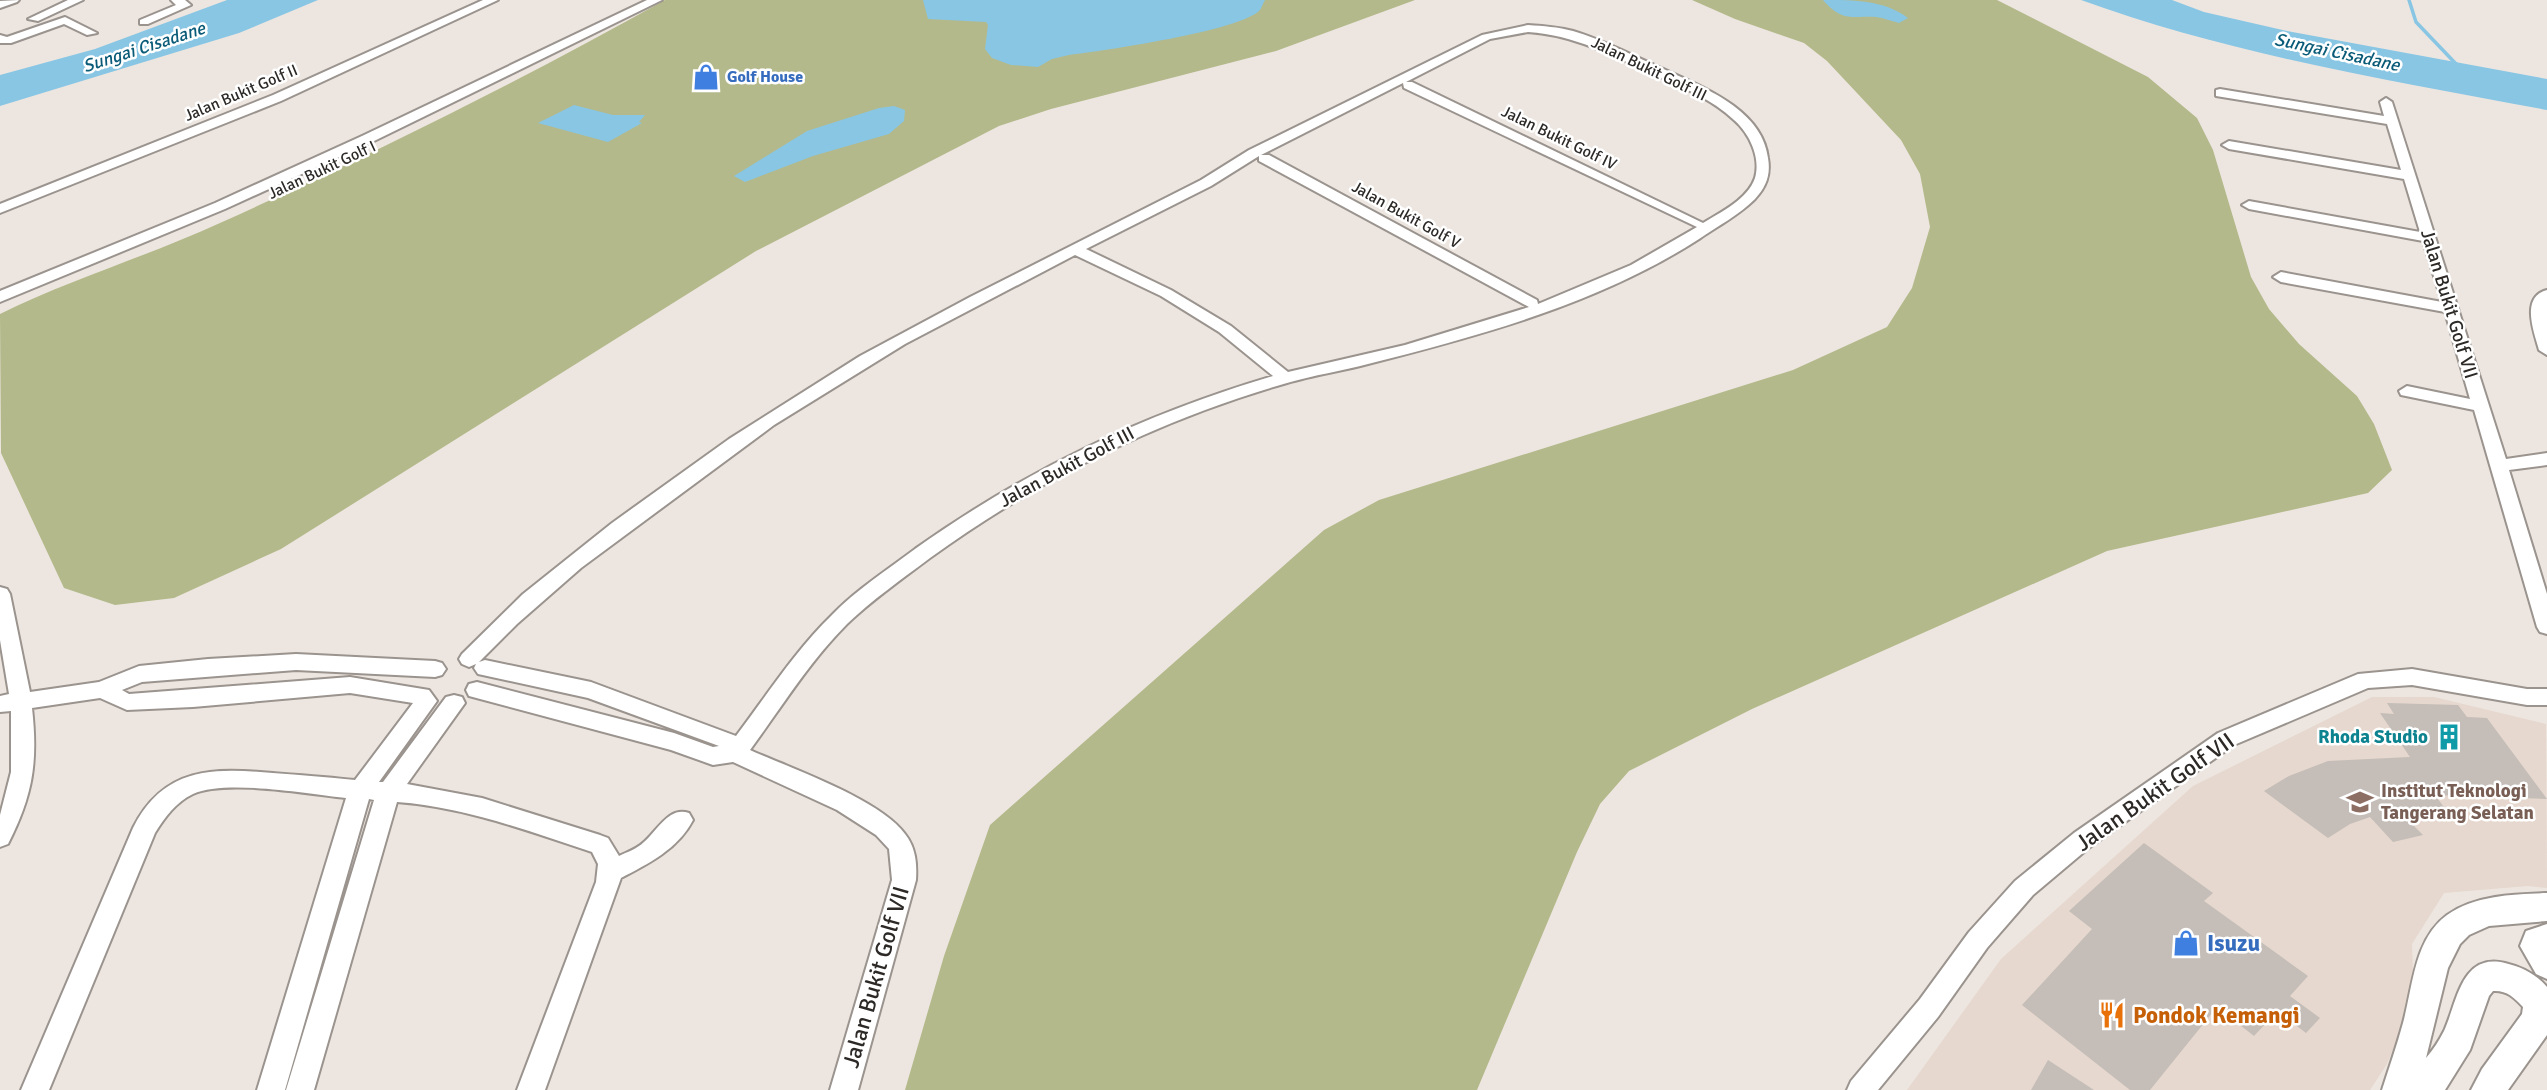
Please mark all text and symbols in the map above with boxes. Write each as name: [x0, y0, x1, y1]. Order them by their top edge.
water label: Sungai Cisadane: [80, 17, 209, 77]
water label: Sungai Cisadane: [2272, 28, 2403, 76]
street label: Jalan Bukit Golf III: [1588, 32, 1710, 106]
street label: Jalan Bukit Golf II: [181, 60, 301, 126]
shop icon: Golf House: [691, 62, 721, 92]
place label: Golf House: [727, 67, 803, 87]
street label: Jalan Bukit Golf IV: [1498, 101, 1620, 175]
street label: Jalan Bukit Golf I: [265, 136, 379, 204]
street label: Jalan Bukit Golf V: [1348, 177, 1464, 253]
street label: Jalan Bukit Golf VII: [2415, 226, 2483, 382]
street label: Jalan Bukit Golf III: [995, 421, 1139, 513]
building icon: Rhoda Studio: [2434, 722, 2464, 752]
place label: Rhoda Studio: [2318, 725, 2428, 749]
street label: Jalan Bukit Golf VII: [2070, 726, 2240, 858]
place label: Institut Teknologi Tangerang Selatan: [2381, 779, 2534, 825]
school or university icon: Institut Teknologi Tangerang Selatan: [2345, 787, 2375, 817]
street label: Jalan Bukit Golf VII: [836, 883, 916, 1071]
shop icon: Isuzu: [2171, 928, 2201, 958]
place label: Isuzu: [2207, 929, 2260, 958]
restaurant icon: Pondok Kemangi: [2097, 1000, 2127, 1030]
place label: Pondok Kemangi: [2133, 1001, 2300, 1030]

